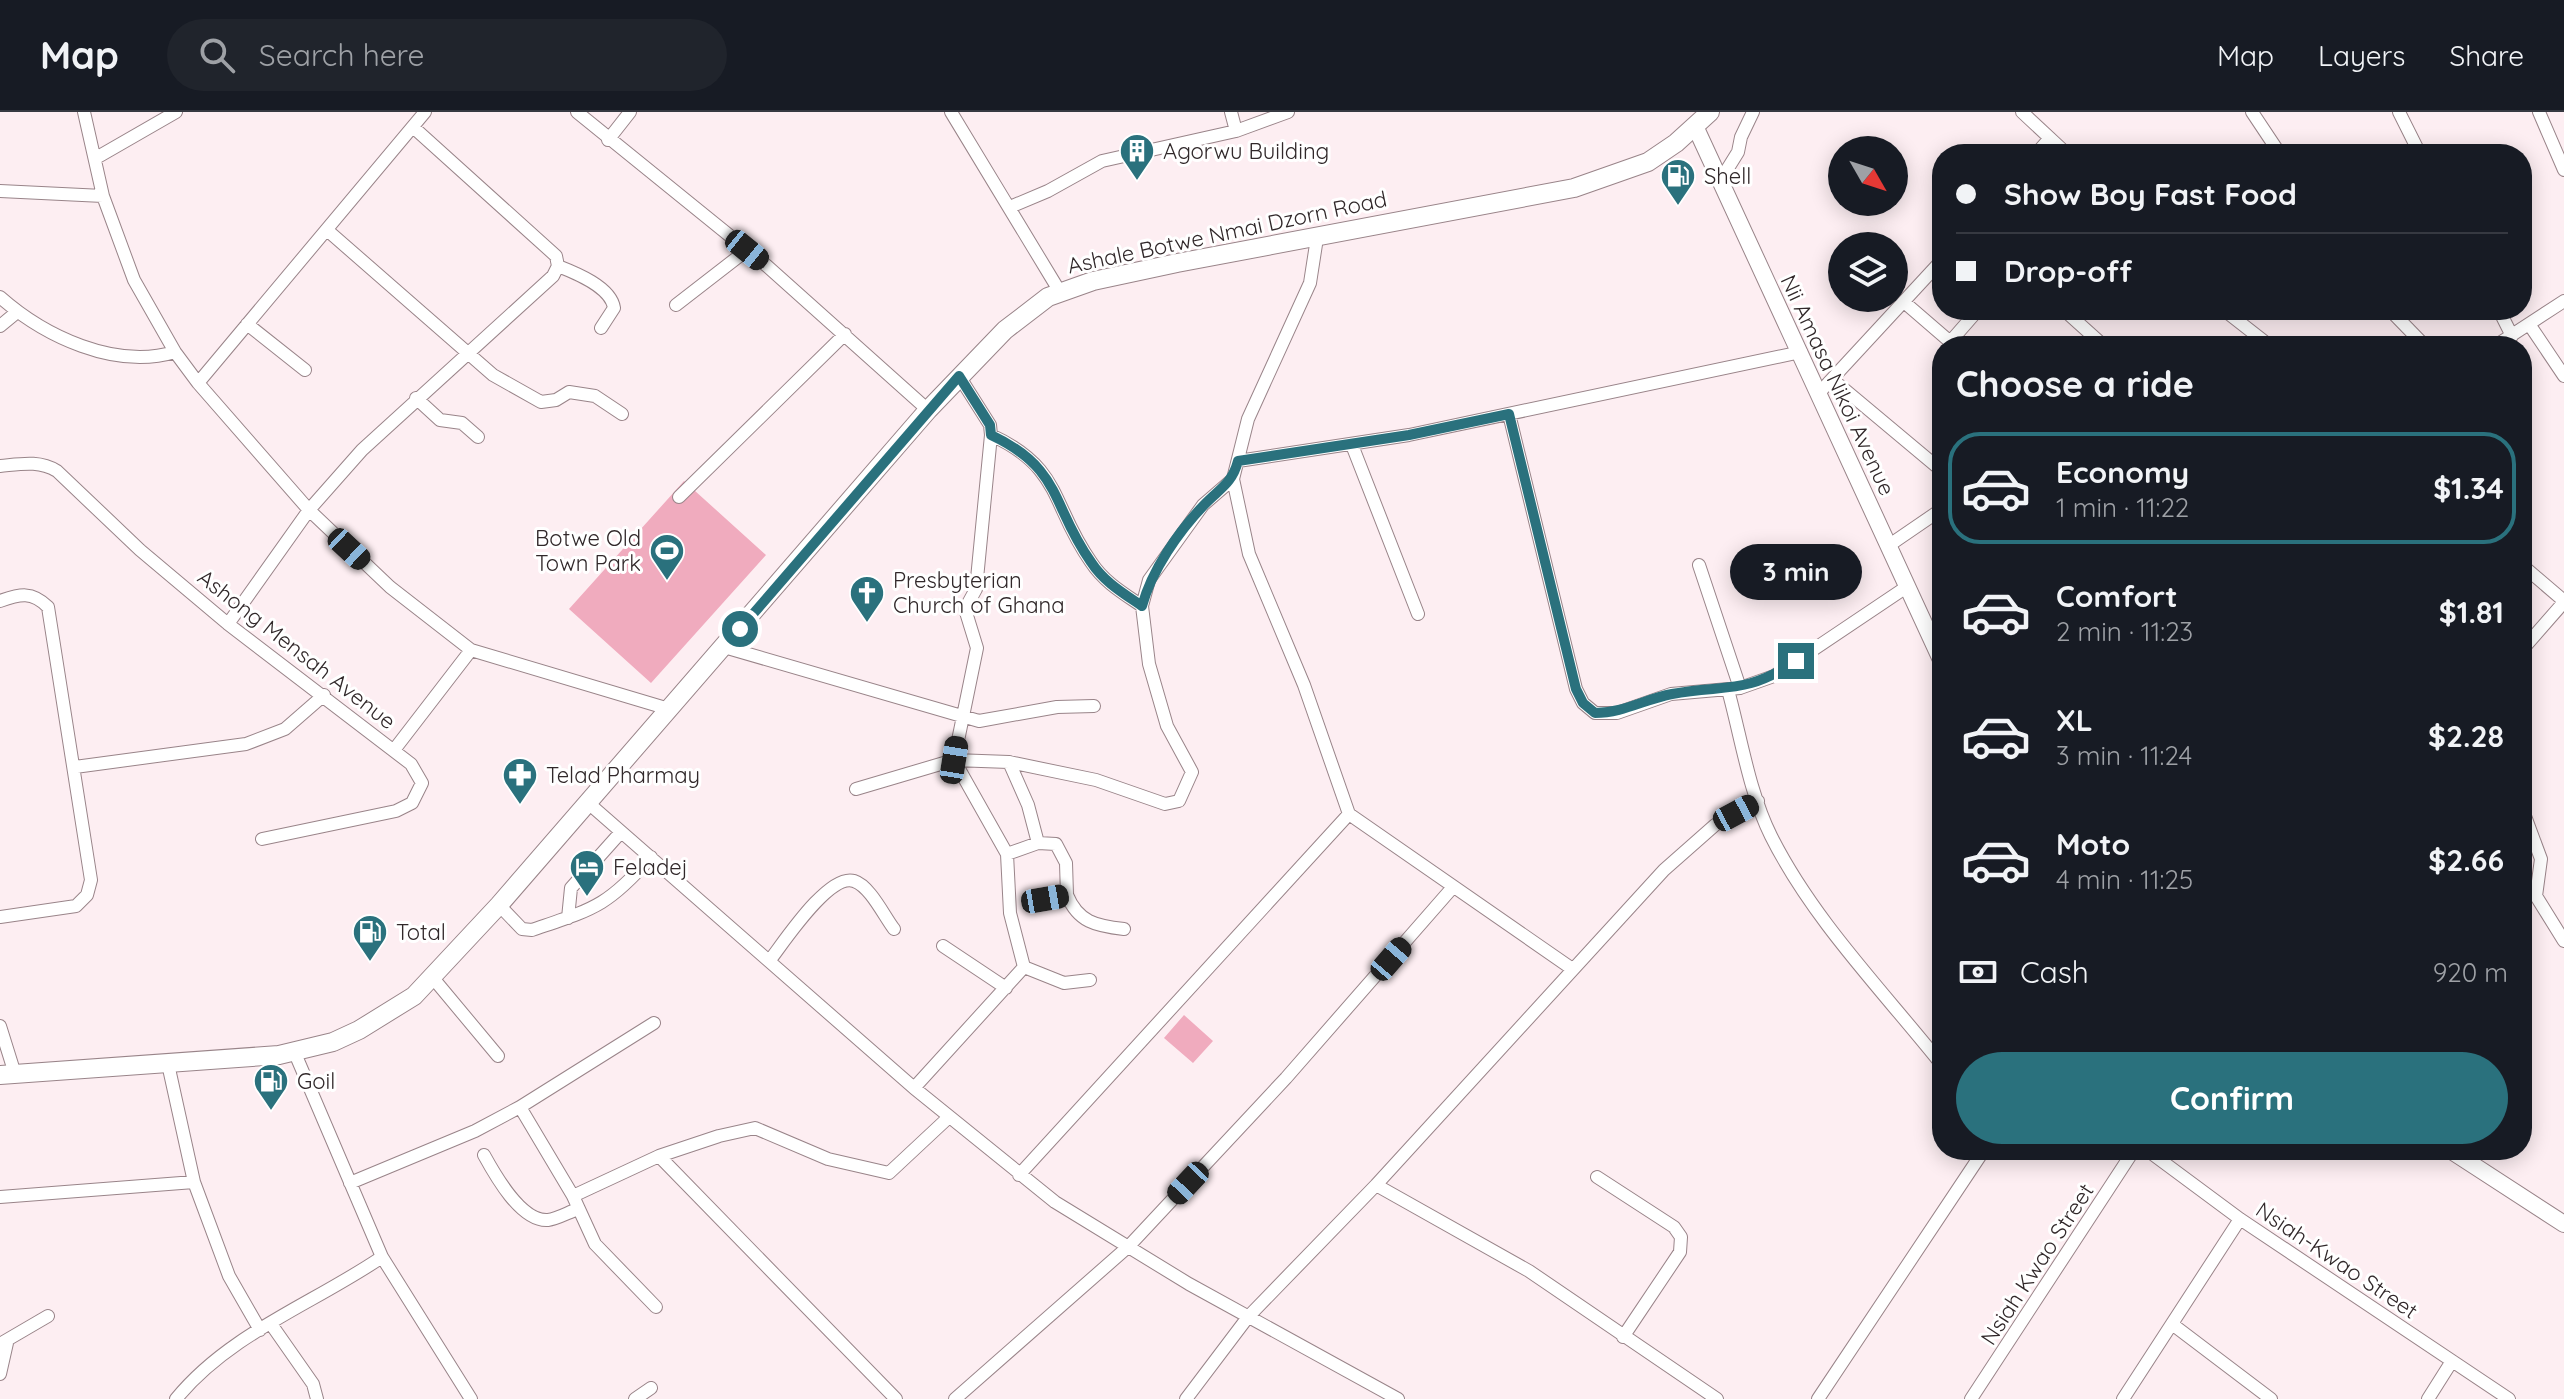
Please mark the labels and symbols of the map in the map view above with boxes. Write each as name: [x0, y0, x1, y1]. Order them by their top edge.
building icon: Agorwu Building: [1118, 132, 1156, 182]
north arrow: [1828, 136, 1908, 216]
place label: Agorwu Building: [1163, 137, 1329, 165]
fuel station icon: Shell: [1659, 157, 1697, 207]
place label: Shell: [1704, 162, 1751, 190]
street label: Ashale Botwe Nmai Dzorn Road: [1065, 184, 1389, 280]
car: [721, 226, 773, 274]
street label: Nii Amasa Nikoi Avenue: [1775, 270, 1901, 500]
car: [323, 524, 375, 574]
place label: Botwe Old Town Park: [535, 524, 641, 577]
sports icon: Botwe Old Town Park: [648, 532, 686, 582]
callout: 3 min: [1730, 545, 1862, 601]
street label: Ashong Mensah Avenue: [192, 563, 402, 735]
place label: Presbyterian Church of Ghana: [893, 566, 1065, 619]
church icon: Presbyterian Church of Ghana: [848, 574, 886, 624]
route start: [722, 611, 758, 647]
route end: [1778, 643, 1814, 679]
car: [938, 734, 970, 786]
pharmacy icon: Telad Pharmay: [501, 756, 539, 806]
place label: Telad Pharmay: [546, 761, 700, 789]
car: [1709, 791, 1763, 835]
hotel icon: Feladej: [568, 848, 606, 898]
place label: Feladej: [613, 853, 688, 881]
car: [1019, 883, 1071, 915]
fuel station icon: Total: [351, 913, 389, 963]
place label: Total: [396, 918, 446, 946]
car: [1366, 933, 1416, 985]
fuel station icon: Goil: [252, 1062, 290, 1112]
place label: Goil: [297, 1067, 335, 1095]
car: [1163, 1157, 1213, 1209]
street label: Nsiah Kwao Street: [1974, 1178, 2100, 1350]
street label: Nsiah-Kwao Street: [2251, 1195, 2423, 1325]

